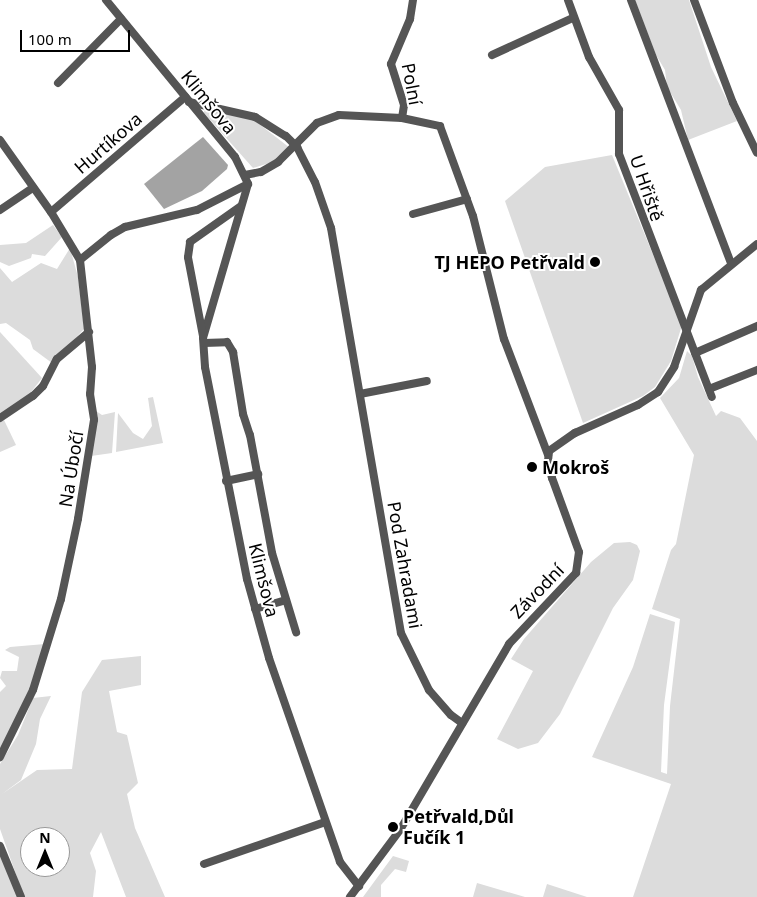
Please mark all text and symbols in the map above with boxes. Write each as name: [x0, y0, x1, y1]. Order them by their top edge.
scale bar: [22, 20, 132, 52]
text: 100 m: [28, 29, 72, 49]
street label: Polní: [397, 61, 427, 107]
street label: Klimšova: [177, 66, 241, 138]
street label: Hurtíkova: [70, 108, 146, 178]
street label: U Hřiště: [626, 152, 668, 224]
place label: TJ HEPO Petřvald: [434, 251, 585, 273]
marker: TJ HEPO Petřvald: [589, 256, 601, 268]
street label: Na Úbočí: [54, 429, 88, 509]
place label: Mokroš: [542, 456, 609, 478]
marker: Mokroš: [526, 461, 538, 473]
street label: Pod Zahradami: [383, 500, 427, 630]
street label: Klimšova: [244, 541, 284, 619]
street label: Závodní: [506, 559, 568, 623]
place label: Petřvald,Důl Fučík 1: [403, 806, 514, 849]
marker: Petřvald,Důl Fučík 1: [387, 821, 399, 833]
north arrow: [20, 827, 70, 877]
text: N: [39, 828, 51, 847]

